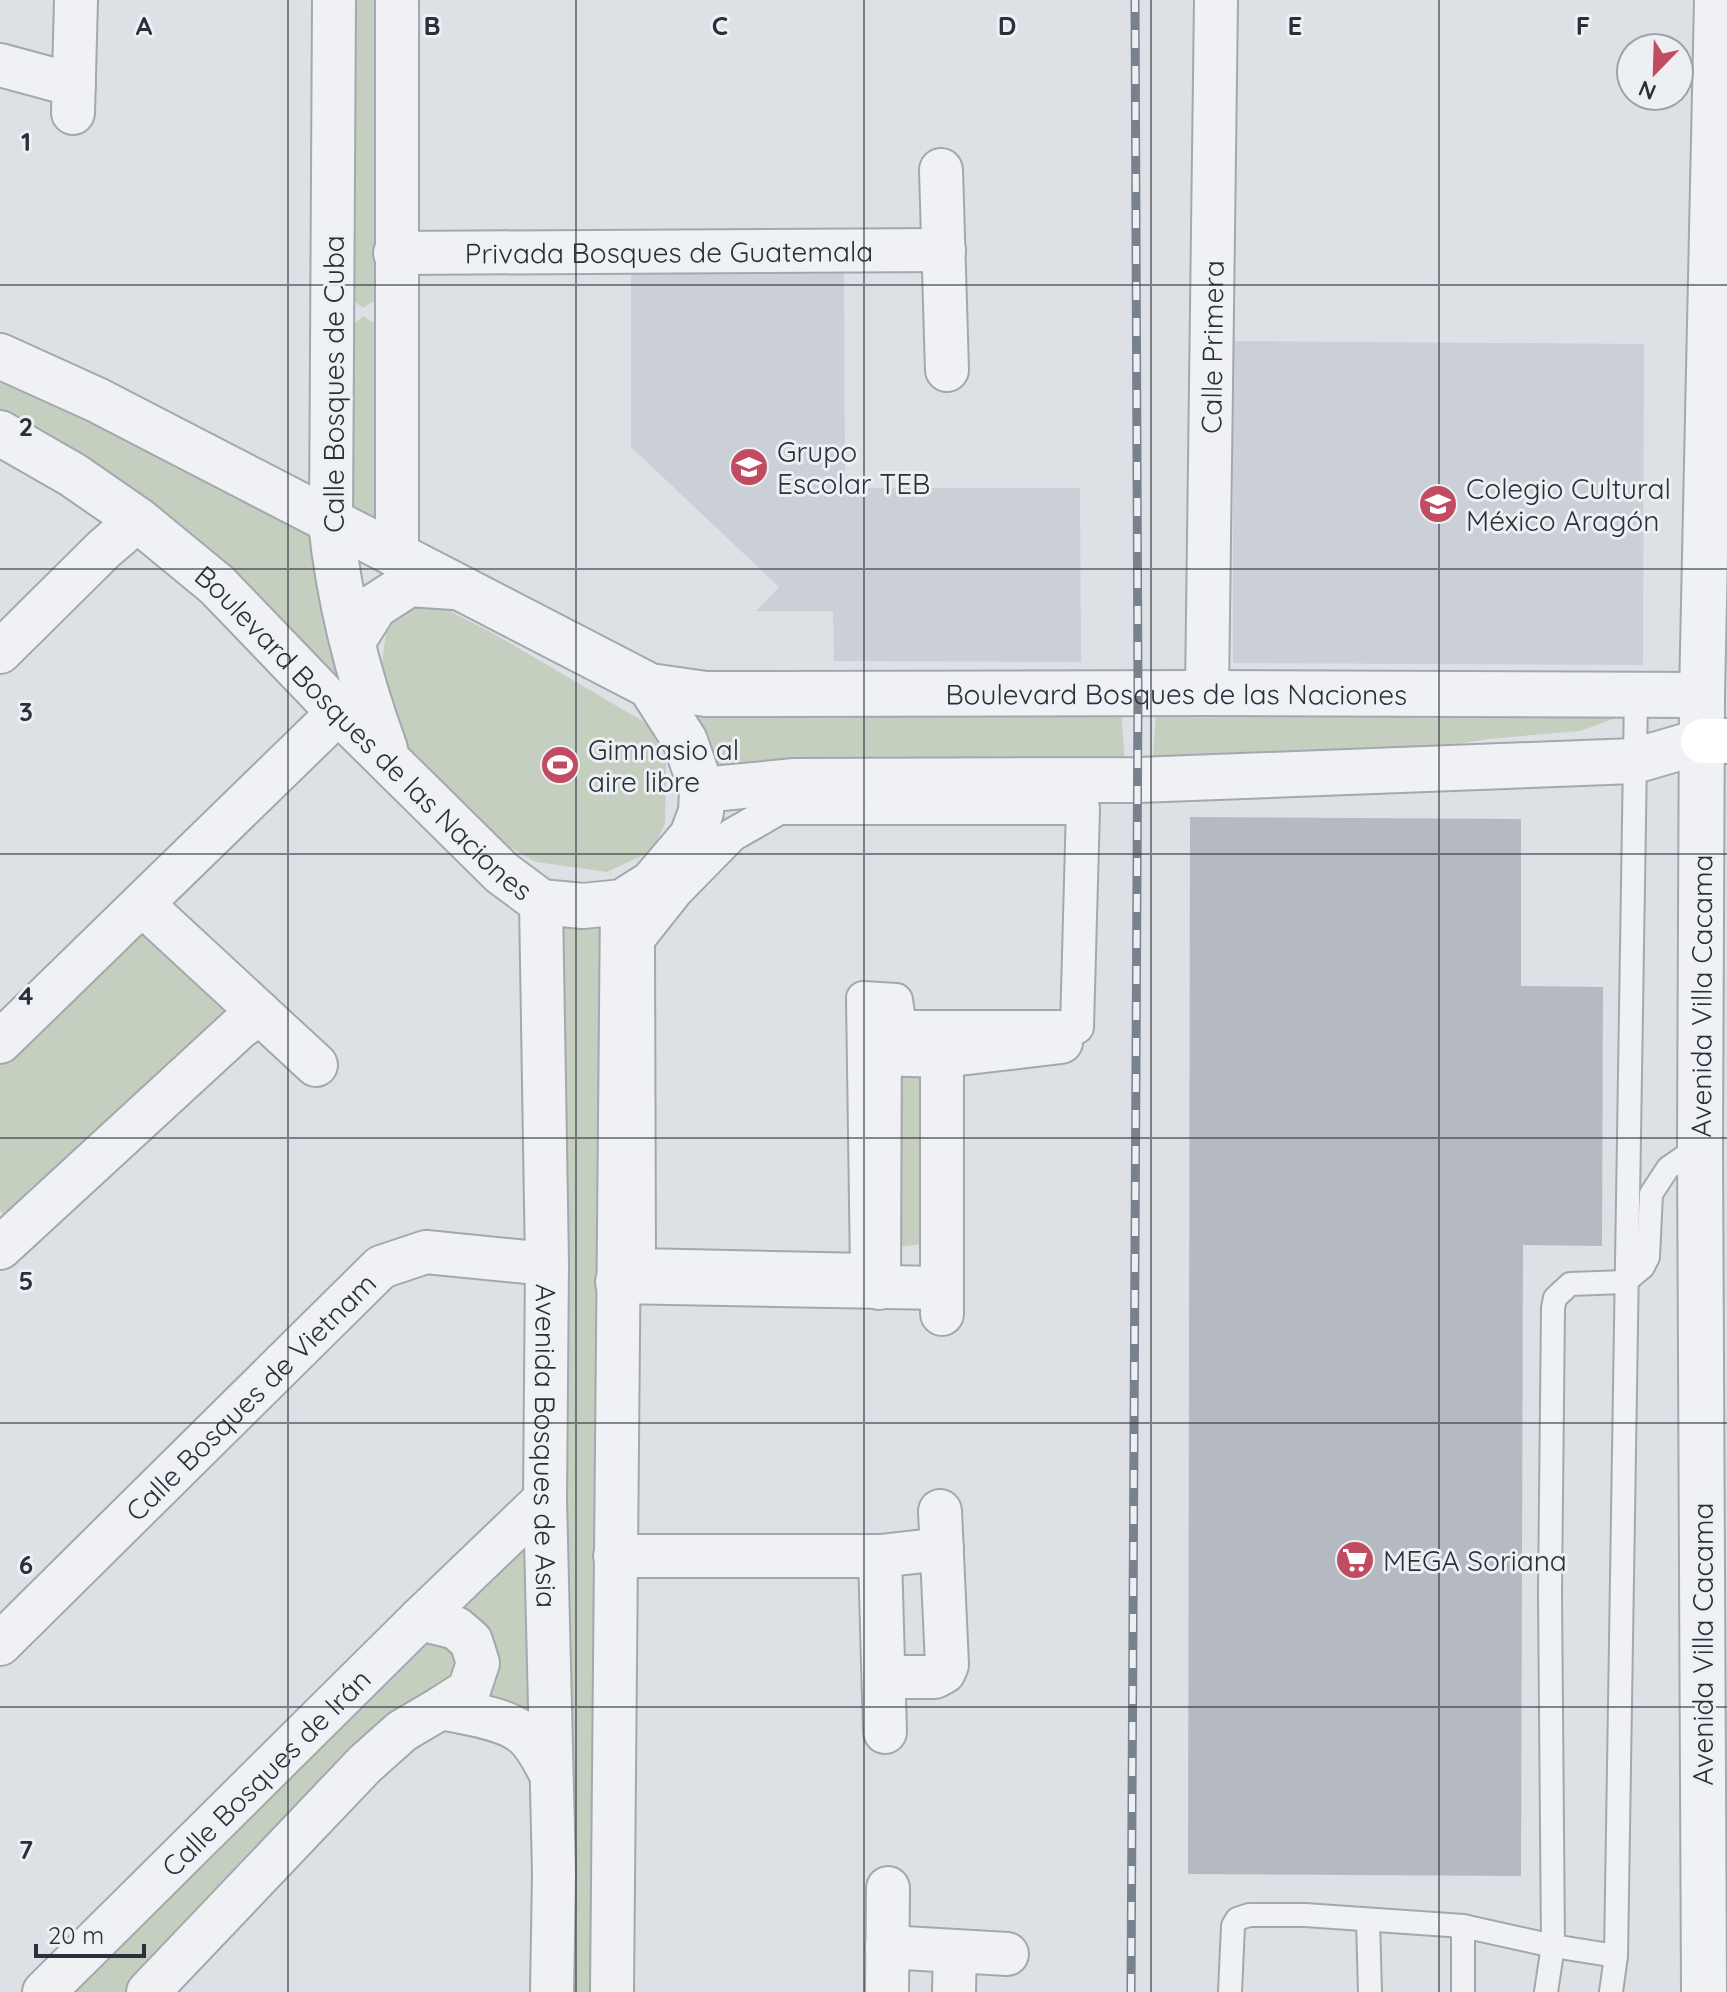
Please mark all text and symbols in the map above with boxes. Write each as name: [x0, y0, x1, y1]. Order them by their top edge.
text: A: [136, 9, 153, 42]
text: B: [423, 9, 441, 42]
text: C: [712, 9, 728, 42]
text: D: [998, 9, 1016, 42]
text: E: [1288, 9, 1302, 42]
text: F: [1576, 9, 1590, 42]
north arrow: [1615, 32, 1695, 112]
text: N: [1634, 74, 1660, 106]
text: 1: [21, 125, 31, 158]
street label: Privada Bosques de Guatemala: [465, 233, 873, 270]
street label: Calle Bosques de Cuba: [316, 235, 351, 533]
street label: Calle Primera: [1193, 260, 1230, 434]
text: 2: [19, 410, 33, 443]
place label: Grupo Escolar TEB: [777, 434, 930, 501]
school or university icon: Grupo Escolar TEB: [728, 446, 770, 488]
place label: Colegio Cultural México Aragón: [1466, 471, 1671, 538]
school or university icon: Colegio Cultural México Aragón: [1417, 483, 1459, 525]
street label: Boulevard Bosques de las Naciones: [188, 557, 540, 907]
street label: Boulevard Bosques de las Naciones: [945, 675, 1407, 711]
text: 3: [19, 695, 33, 728]
place label: Gimnasio al aire libre: [588, 732, 739, 799]
sports icon: Gimnasio al aire libre: [539, 744, 581, 786]
street label: Avenida Villa Cacama: [1683, 854, 1719, 1138]
text: 4: [18, 979, 34, 1012]
text: 5: [19, 1264, 33, 1297]
street label: Calle Bosques de Vietnam: [118, 1265, 383, 1528]
street label: Avenida Bosques de Asia: [527, 1284, 565, 1608]
street label: Avenida Villa Cacama: [1685, 1503, 1720, 1785]
supermarket icon: MEGA Soriana: [1334, 1539, 1376, 1581]
place label: MEGA Soriana: [1383, 1543, 1567, 1578]
text: 6: [19, 1548, 33, 1581]
street label: Calle Bosques de Irán: [154, 1661, 377, 1883]
text: 7: [19, 1833, 33, 1866]
scale bar: [36, 1908, 144, 1958]
text: 20 m: [48, 1920, 104, 1950]

